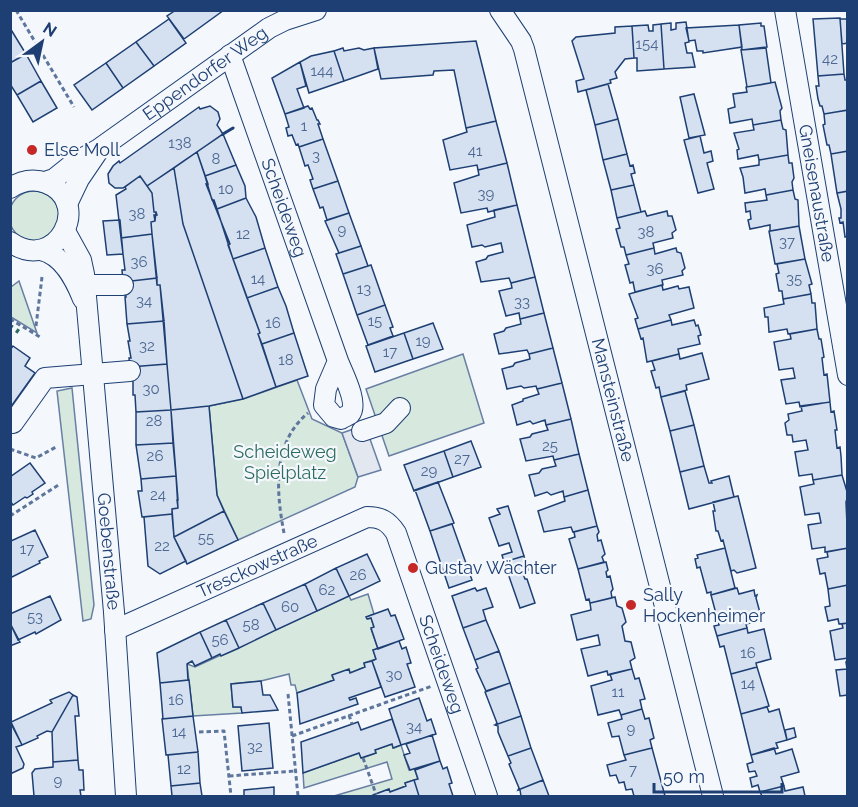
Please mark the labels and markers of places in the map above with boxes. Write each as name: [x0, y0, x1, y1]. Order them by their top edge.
place label: Else Moll: [44, 139, 120, 160]
marker: Else Moll: [25, 143, 39, 157]
place label: Gustav Wächter: [425, 557, 557, 578]
marker: Gustav Wächter: [406, 561, 420, 575]
place label: Sally Hockenheimer: [643, 584, 766, 626]
marker: Sally Hockenheimer: [624, 598, 638, 612]

